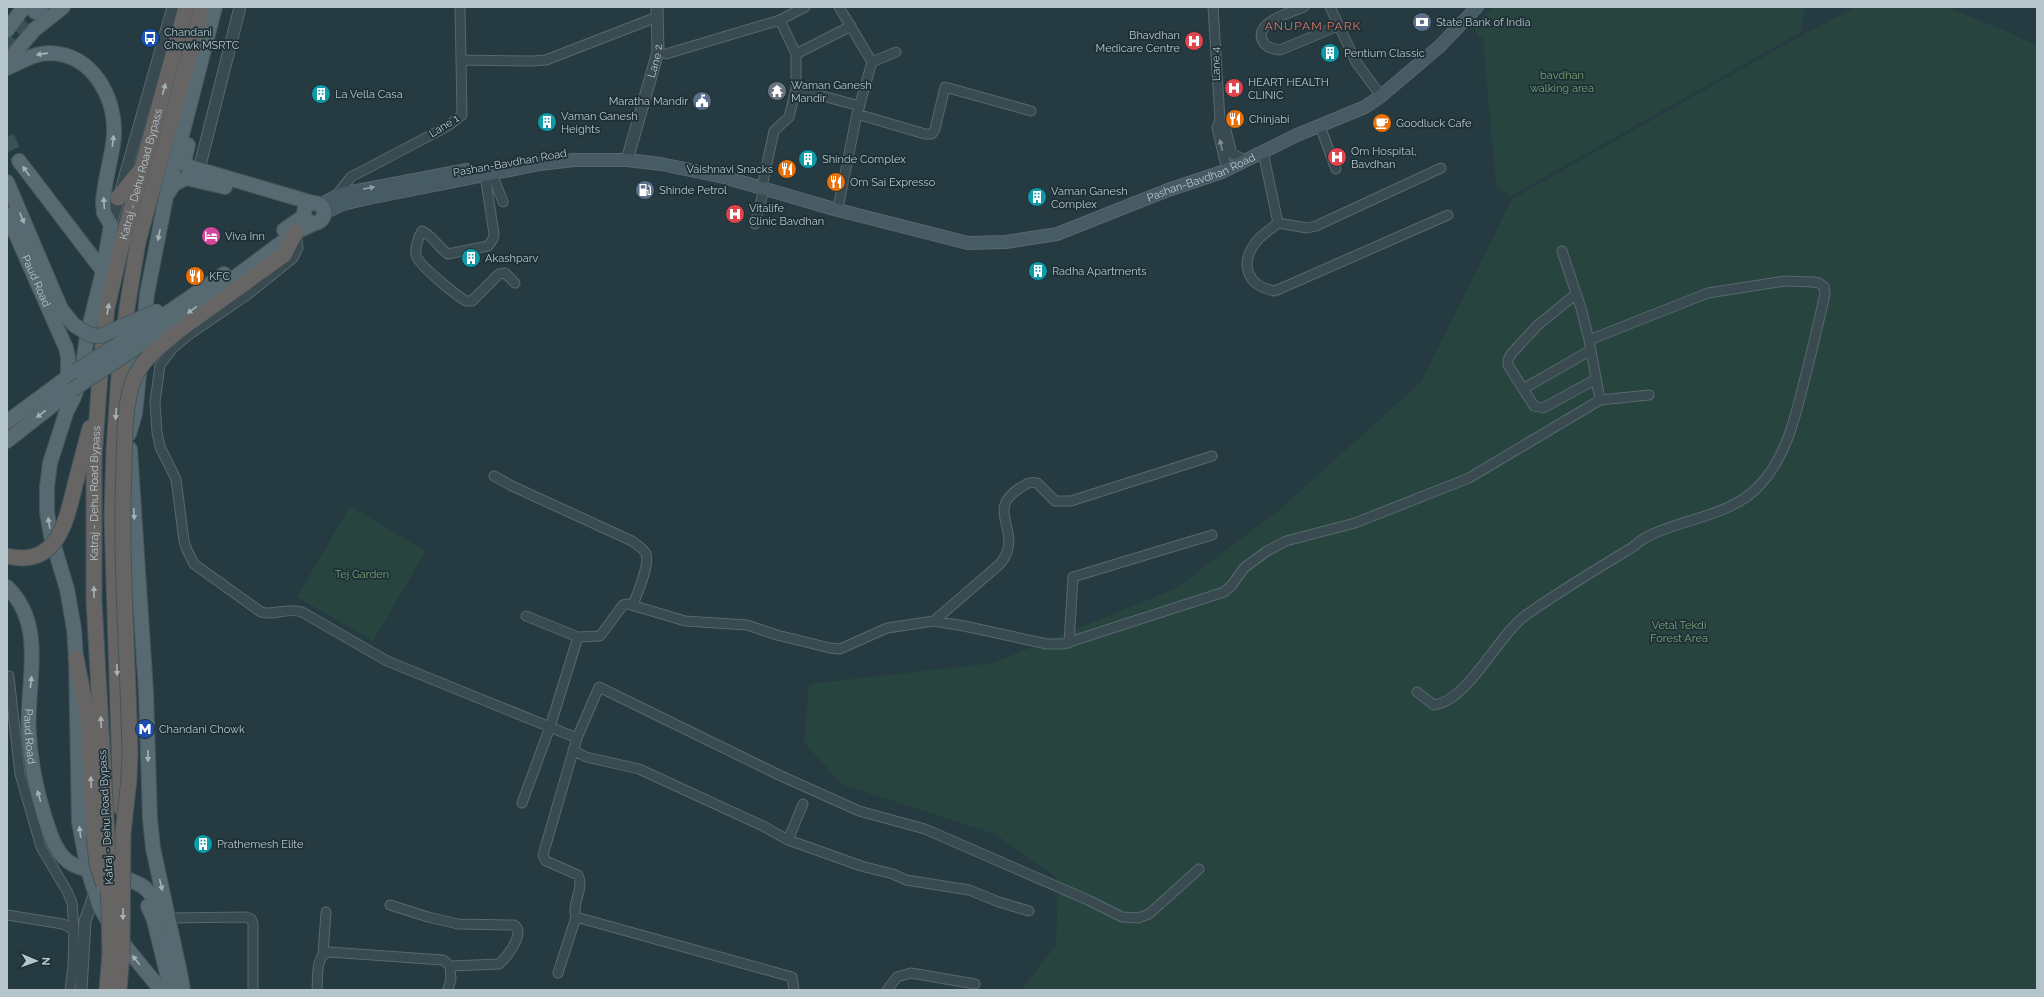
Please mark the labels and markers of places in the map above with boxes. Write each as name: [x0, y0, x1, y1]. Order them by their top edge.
bank icon: State Bank of India: [1411, 11, 1433, 33]
place label: State Bank of India: [1436, 16, 1530, 29]
place label: Chandani Chowk MSRTC: [164, 26, 240, 52]
bus stop icon: Chandani Chowk MSRTC: [139, 27, 161, 49]
place label: Bhavdhan Medicare Centre: [1096, 29, 1181, 55]
hospital icon: Bhavdhan Medicare Centre: [1183, 30, 1205, 52]
building icon: Pentium Classic: [1319, 42, 1341, 64]
place label: Pentium Classic: [1344, 47, 1425, 60]
place label: HEART HEALTH CLINIC: [1248, 76, 1329, 102]
hospital icon: HEART HEALTH CLINIC: [1223, 77, 1245, 99]
place label: Waman Ganesh Mandir: [791, 79, 872, 105]
temple icon: Waman Ganesh Mandir: [766, 80, 788, 102]
building icon: La Vella Casa: [310, 83, 332, 105]
place label: La Vella Casa: [335, 88, 403, 101]
public building icon: Maratha Mandir: [691, 90, 713, 112]
place label: Maratha Mandir: [609, 95, 688, 108]
restaurant icon: Chinjabi: [1224, 108, 1246, 130]
place label: Vaman Ganesh Heights: [561, 110, 638, 136]
building icon: Vaman Ganesh Heights: [536, 111, 558, 133]
cafe icon: Goodluck Cafe: [1371, 112, 1393, 134]
place label: Chinjabi: [1249, 113, 1289, 126]
place label: Goodluck Cafe: [1396, 117, 1472, 130]
place label: Om Hospital, Bavdhan: [1351, 145, 1416, 171]
hospital icon: Om Hospital, Bavdhan: [1326, 146, 1348, 168]
building icon: Shinde Complex: [797, 148, 819, 170]
place label: Shinde Complex: [822, 153, 906, 166]
restaurant icon: Vaishnavi Snacks: [776, 158, 798, 180]
place label: Vaishnavi Snacks: [686, 163, 773, 176]
restaurant icon: Om Sai Expresso: [825, 171, 847, 193]
place label: Om Sai Expresso: [850, 176, 936, 189]
fuel station icon: Shinde Petrol: [634, 179, 656, 201]
place label: Shinde Petrol: [659, 184, 727, 197]
place label: Vaman Ganesh Complex: [1051, 185, 1128, 211]
building icon: Vaman Ganesh Complex: [1026, 186, 1048, 208]
place label: Vitalife Clinic Bavdhan: [749, 202, 824, 228]
hospital icon: Vitalife Clinic Bavdhan: [724, 203, 746, 225]
hotel icon: Viva Inn: [200, 225, 222, 247]
place label: Viva Inn: [225, 230, 265, 243]
building icon: Akashparv: [460, 247, 482, 269]
place label: Akashparv: [485, 252, 539, 265]
building icon: Radha Apartments: [1027, 260, 1049, 282]
restaurant icon: KFC: [184, 265, 206, 287]
place label: Radha Apartments: [1052, 265, 1147, 278]
place label: KFC: [209, 270, 230, 283]
metro station icon: Chandani Chowk: [134, 718, 156, 740]
place label: Chandani Chowk: [159, 723, 245, 736]
building icon: Prathemesh Elite: [192, 833, 214, 855]
place label: Prathemesh Elite: [217, 838, 304, 851]

